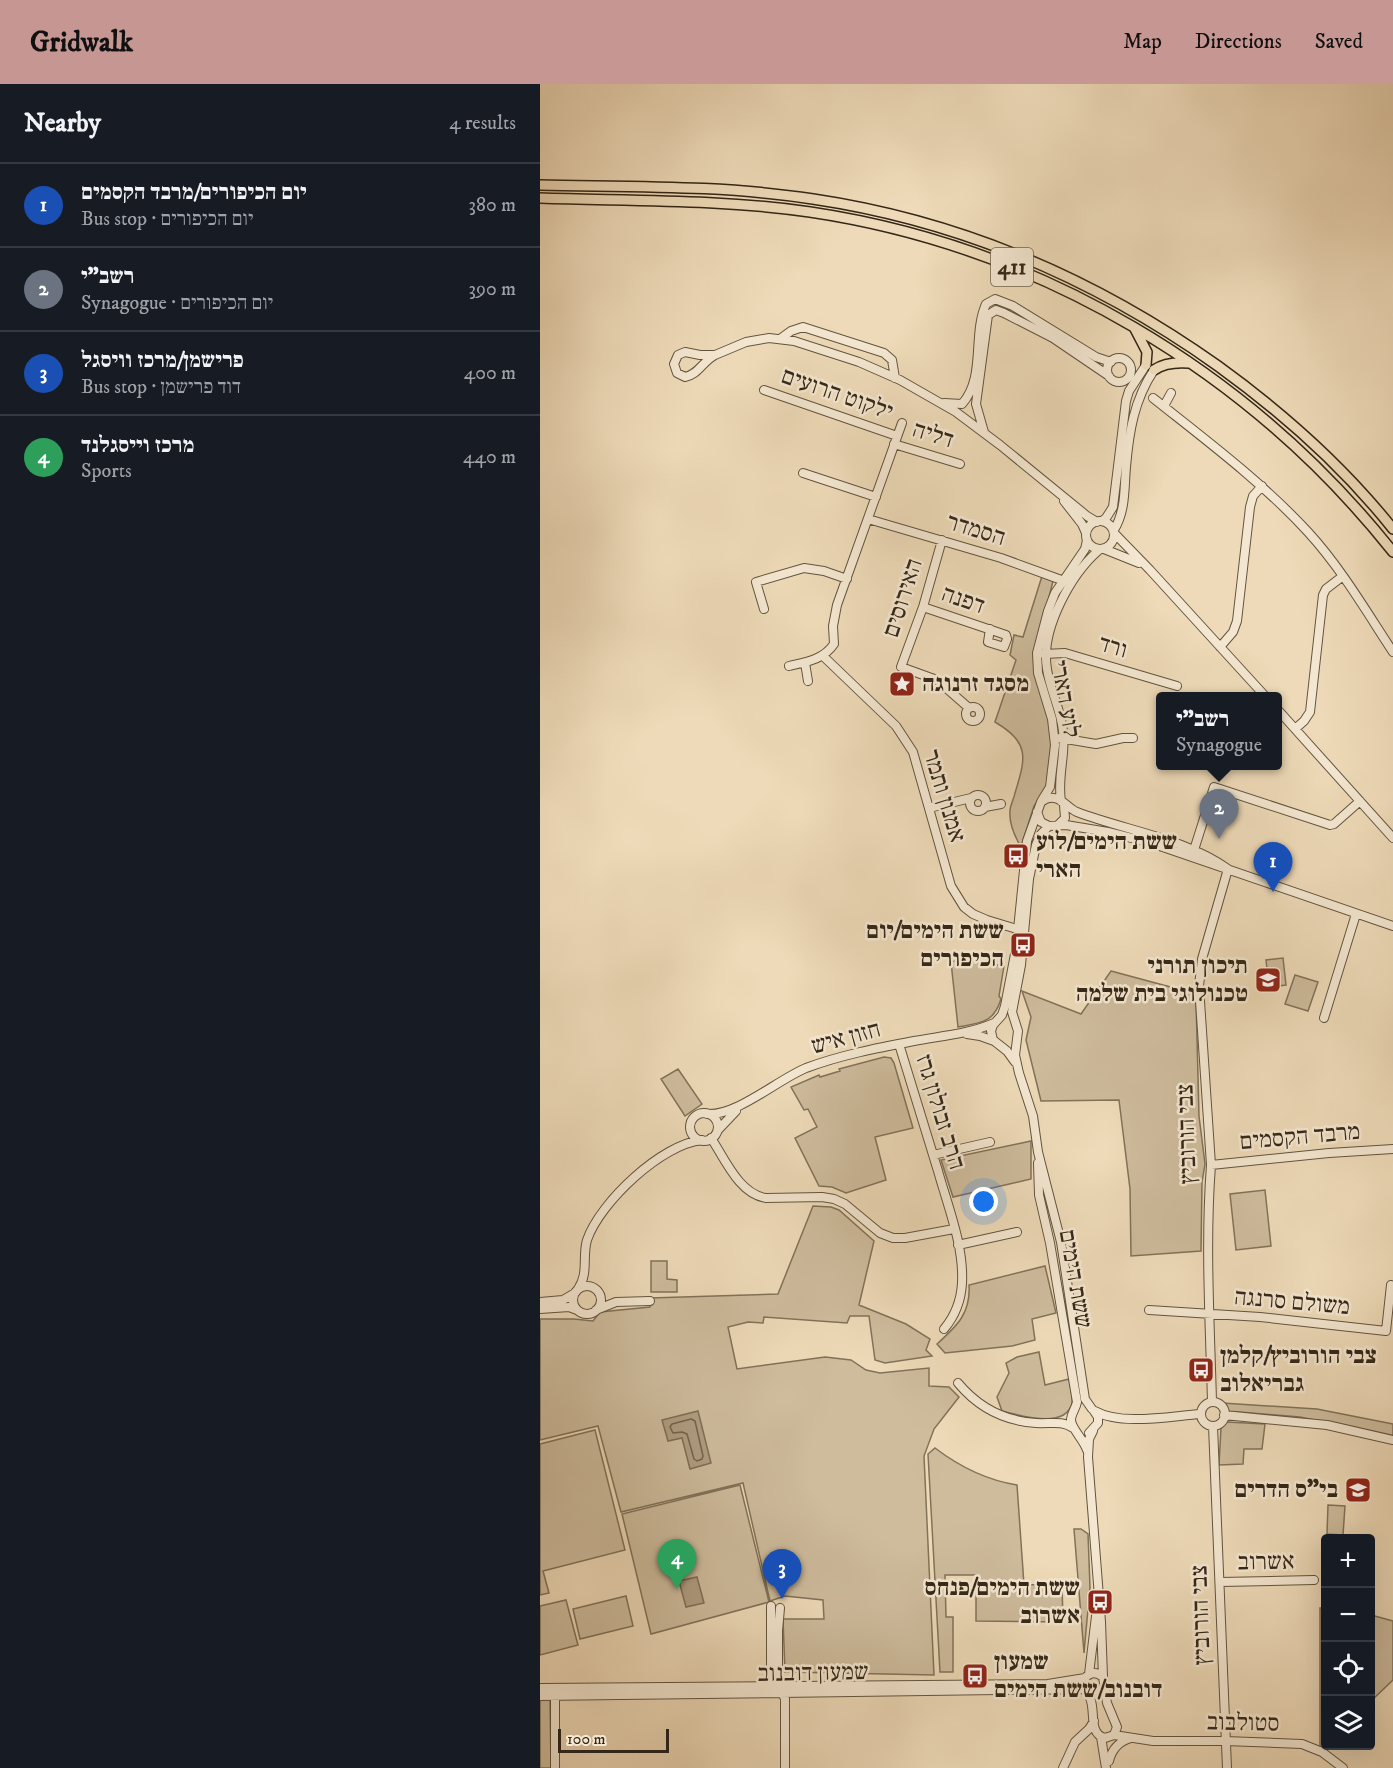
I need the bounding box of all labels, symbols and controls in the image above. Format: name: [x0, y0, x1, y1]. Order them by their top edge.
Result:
text: Gridwalk: [30, 25, 133, 60]
text: Map: [1123, 29, 1162, 55]
text: Directions: [1195, 29, 1282, 55]
text: Saved: [1315, 29, 1363, 55]
text: Nearby: [24, 107, 101, 140]
text: 4 results: [449, 111, 516, 136]
text: יום הכיפורים/מרבד הקסמים: [81, 179, 307, 206]
text: 1: [40, 193, 47, 218]
text: 380 m: [468, 193, 516, 218]
text: Bus stop · יום הכיפורים: [81, 207, 253, 232]
road number: 411: [991, 248, 1033, 286]
text: רשב"י: [81, 263, 134, 290]
text: 2: [39, 277, 48, 302]
text: 390 m: [468, 277, 516, 302]
text: Synagogue · יום הכיפורים: [81, 291, 273, 316]
text: פרישמן/מרכז וויסגל: [81, 347, 244, 374]
text: 3: [40, 361, 47, 386]
text: 400 m: [464, 361, 516, 386]
street label: ילקוט הרועים: [777, 361, 897, 427]
text: Bus stop · דוד פרישמן: [81, 375, 241, 400]
street label: דליה: [909, 415, 957, 455]
text: מרכז וייסגלנד: [81, 432, 194, 459]
text: 4: [38, 445, 49, 470]
text: 440 m: [463, 445, 516, 470]
text: Sports: [81, 459, 132, 484]
street label: הסמדר: [943, 507, 1009, 553]
street label: האירוסים: [876, 555, 930, 641]
street label: דפנה: [937, 579, 989, 621]
street label: ורד: [1095, 629, 1131, 665]
street label: לוע הארי: [1043, 658, 1087, 740]
place icon: מסגד זרנוגה: [887, 669, 917, 699]
place label: מסגד זרנוגה: [922, 669, 1029, 699]
popup: [1156, 692, 1282, 770]
text: רשב"י: [1176, 706, 1229, 733]
text: Synagogue: [1176, 733, 1262, 758]
street label: אמנון ותמר: [916, 746, 972, 846]
pin: 2: [1200, 790, 1238, 839]
place label: ששת הימים/לוע הארי: [1036, 827, 1177, 885]
bus stop icon: ששת הימים/לוע הארי: [1001, 841, 1031, 871]
pin: 1: [1254, 842, 1292, 892]
place label: ששת הימים/יום הכיפורים: [866, 916, 1004, 974]
bus stop icon: ששת הימים/יום הכיפורים: [1008, 930, 1038, 960]
place label: תיכון תורני טכנולוגי בית שלמה: [1076, 951, 1248, 1009]
school or university icon: תיכון תורני טכנולוגי בית שלמה: [1253, 965, 1283, 995]
street label: חזון איש: [808, 1014, 884, 1062]
street label: הרב זבולון גרז: [908, 1051, 972, 1173]
street label: צבי הורוביץ: [1170, 1083, 1204, 1185]
street label: מרבד הקסמים: [1238, 1117, 1362, 1157]
your location: [969, 1187, 998, 1216]
street label: ששת הימים: [1052, 1227, 1098, 1331]
street label: משולם סרנגה: [1233, 1282, 1351, 1322]
place label: צבי הורוביץ/קלמן גבריאלוב: [1220, 1341, 1377, 1399]
bus stop icon: צבי הורוביץ/קלמן גבריאלוב: [1186, 1355, 1216, 1385]
place label: בי"ס הדרים: [1234, 1475, 1338, 1505]
school or university icon: בי"ס הדרים: [1343, 1475, 1373, 1505]
map controls: [1321, 1534, 1375, 1750]
button: +: [1321, 1534, 1375, 1588]
pin: 4: [658, 1540, 696, 1589]
street label: אשרוב: [1237, 1547, 1295, 1577]
pin: 3: [762, 1550, 802, 1599]
street label: צבי הורוביץ: [1184, 1564, 1218, 1666]
place label: ששת הימים/פנחס אשרוב: [925, 1573, 1080, 1631]
bus stop icon: ששת הימים/פנחס אשרוב: [1085, 1587, 1115, 1617]
button: −: [1321, 1588, 1375, 1642]
button: locate: [1321, 1642, 1375, 1696]
place label: שמעון דובנוב/ששת הימים: [994, 1647, 1162, 1705]
street label: שמעון דובנוב: [757, 1657, 869, 1689]
bus stop icon: שמעון דובנוב/ששת הימים: [960, 1661, 990, 1691]
button: layers: [1321, 1696, 1375, 1750]
street label: סטולבוב: [1206, 1707, 1280, 1739]
scale bar: [558, 1726, 669, 1754]
text: 100 m: [567, 1729, 606, 1749]

